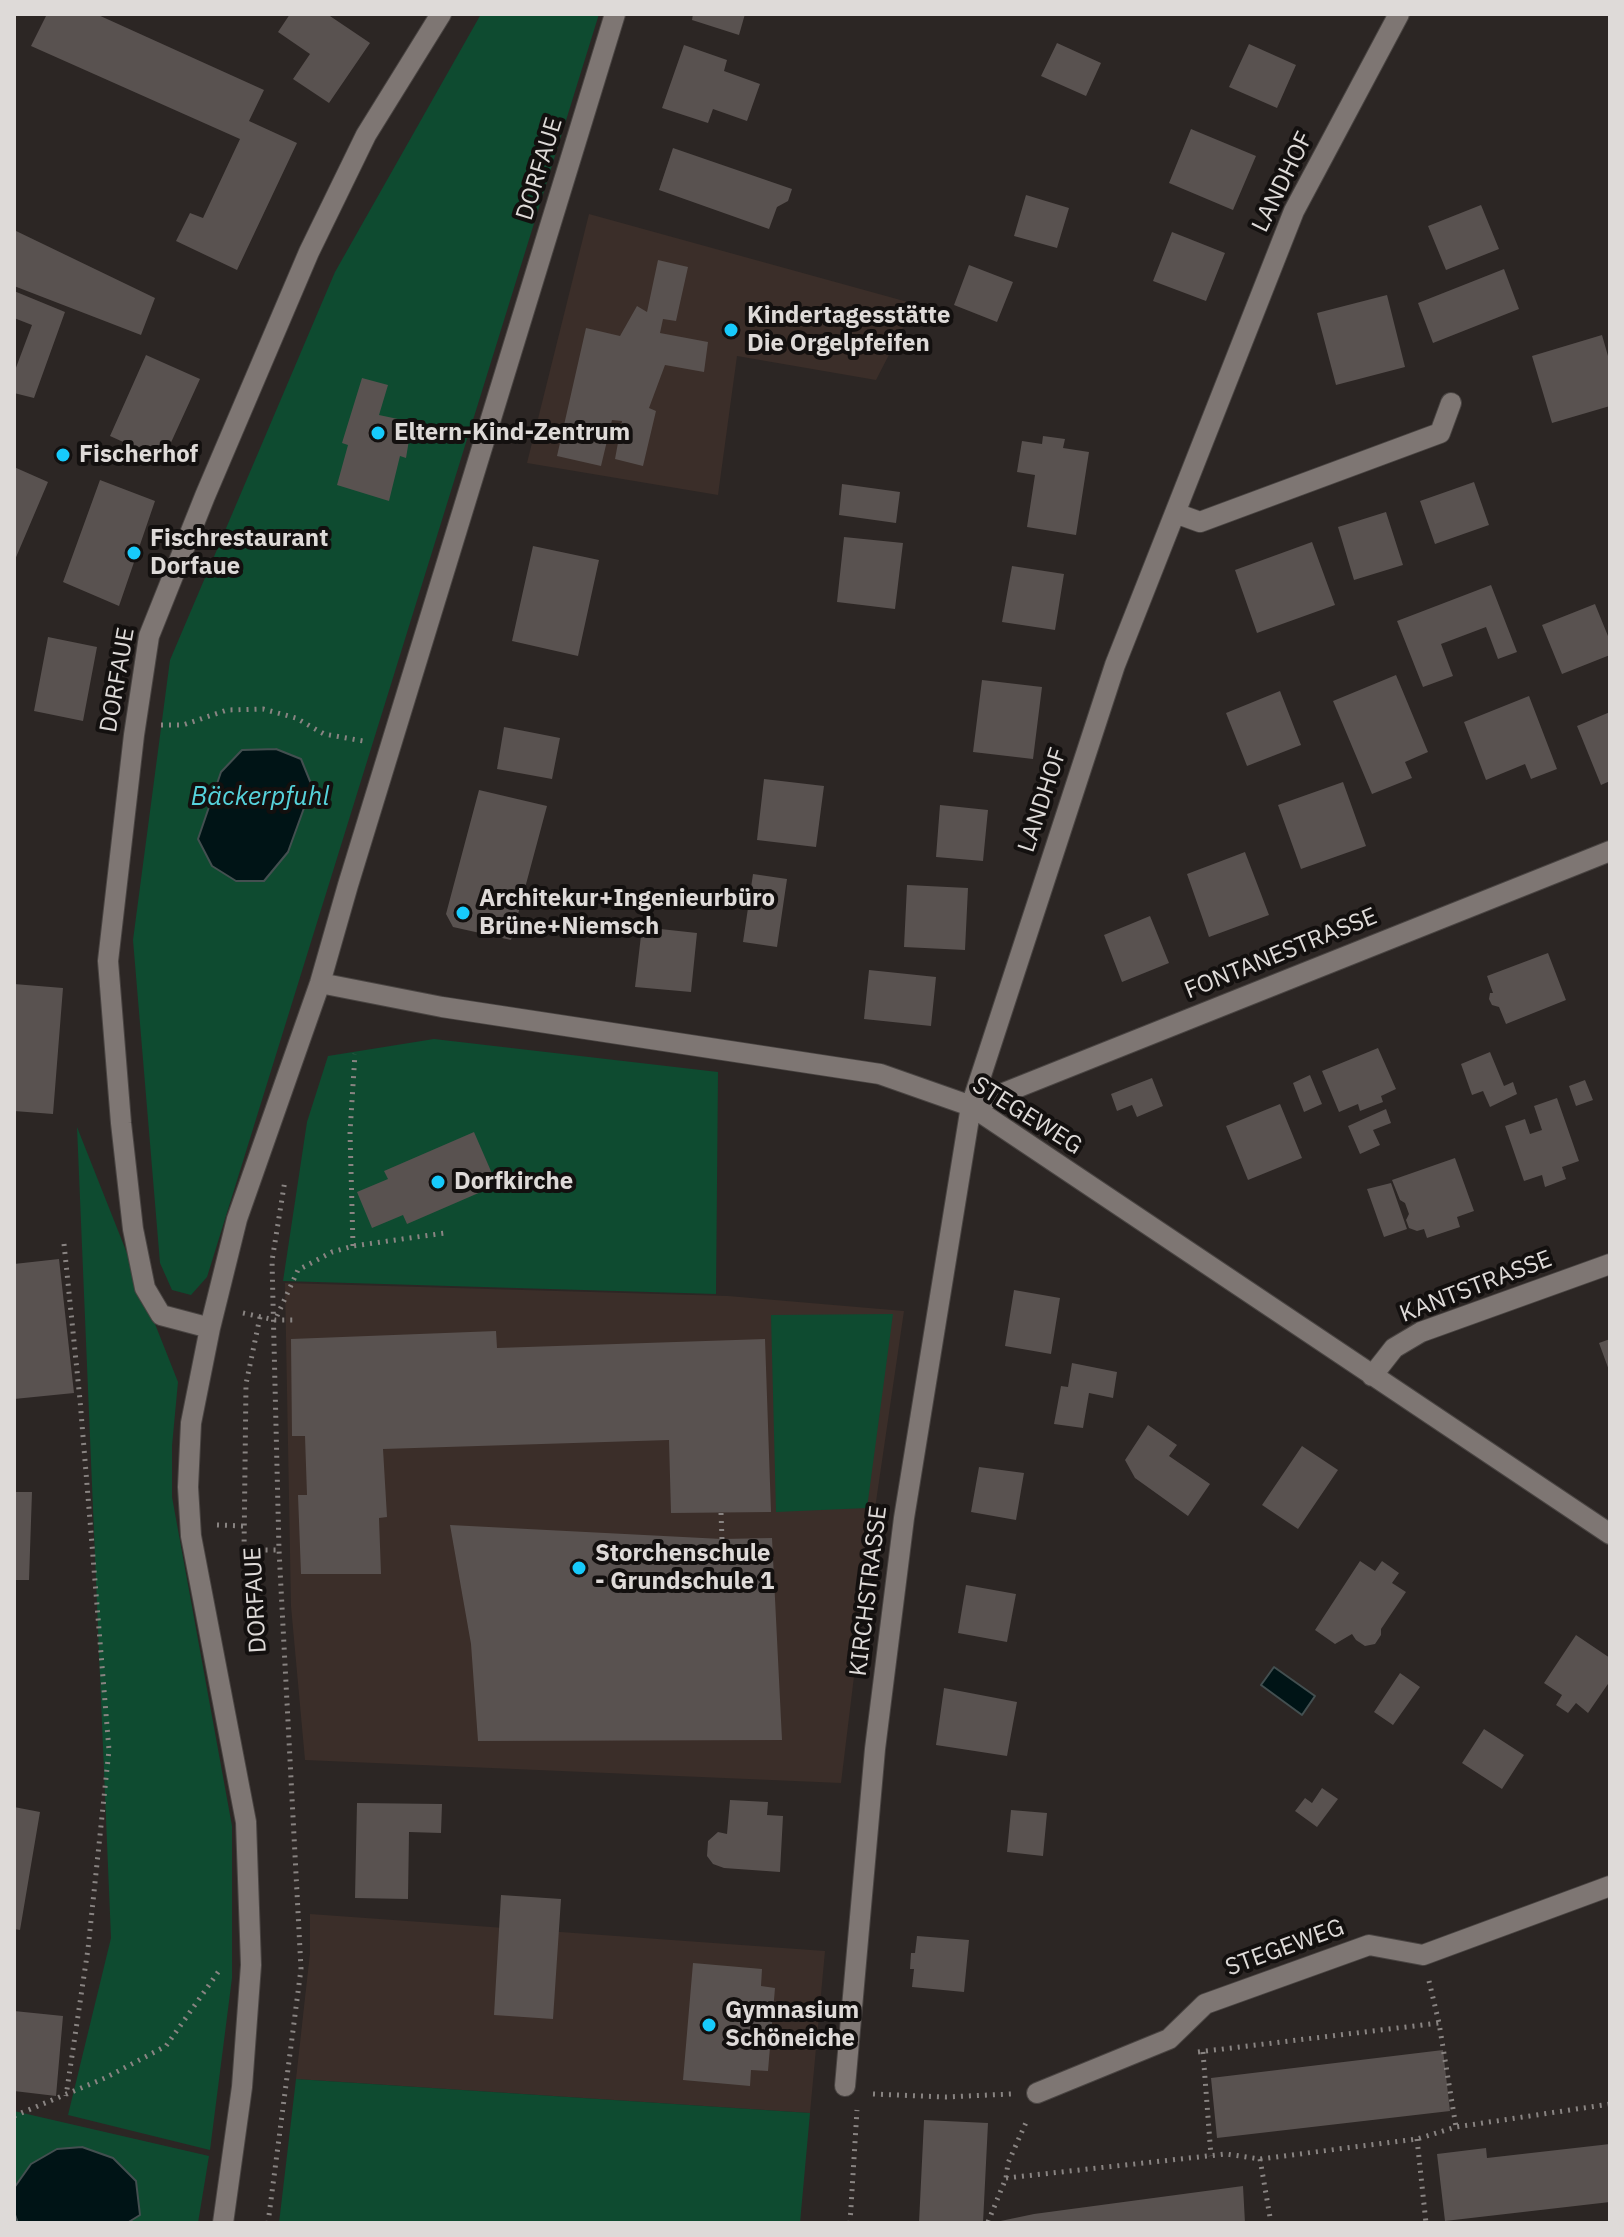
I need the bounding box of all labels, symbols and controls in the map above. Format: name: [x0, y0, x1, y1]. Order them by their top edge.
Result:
street label: DORFAUE: [511, 114, 569, 224]
street label: LANDHOF: [1246, 127, 1320, 237]
place label: Kindertagesstätte Die Orgelpfeifen: [747, 302, 950, 358]
marker: Kindertagesstätte Die Orgelpfeifen: [722, 321, 740, 339]
place label: Eltern-Kind-Zentrum: [394, 419, 630, 447]
marker: Eltern-Kind-Zentrum: [369, 424, 387, 442]
place label: Fischerhof: [79, 441, 198, 469]
marker: Fischerhof: [54, 446, 72, 464]
place label: Fischrestaurant Dorfaue: [150, 525, 328, 581]
marker: Fischrestaurant Dorfaue: [125, 544, 143, 562]
street label: DORFAUE: [95, 625, 141, 735]
street label: LANDHOF: [1013, 744, 1073, 856]
water label: Bäckerpfuhl: [191, 781, 329, 813]
place label: Architekur+Ingenieurbüro Brüne+Niemsch: [479, 885, 775, 941]
street label: FONTANESTRASSE: [1180, 902, 1382, 1006]
marker: Architekur+Ingenieurbüro Brüne+Niemsch: [454, 904, 472, 922]
street label: STEGEWEG: [967, 1071, 1087, 1161]
place label: Dorfkirche: [454, 1168, 573, 1196]
marker: Dorfkirche: [429, 1173, 447, 1191]
street label: KANTSTRASSE: [1396, 1245, 1556, 1329]
street label: KIRCHSTRASSE: [844, 1504, 894, 1678]
place label: Storchenschule - Grundschule 1: [595, 1540, 774, 1596]
street label: DORFAUE: [239, 1546, 273, 1654]
marker: Storchenschule - Grundschule 1: [570, 1559, 588, 1577]
street label: STEGEWEG: [1222, 1913, 1348, 1983]
place label: Gymnasium Schöneiche: [725, 1997, 859, 2053]
marker: Gymnasium Schöneiche: [700, 2016, 718, 2034]

